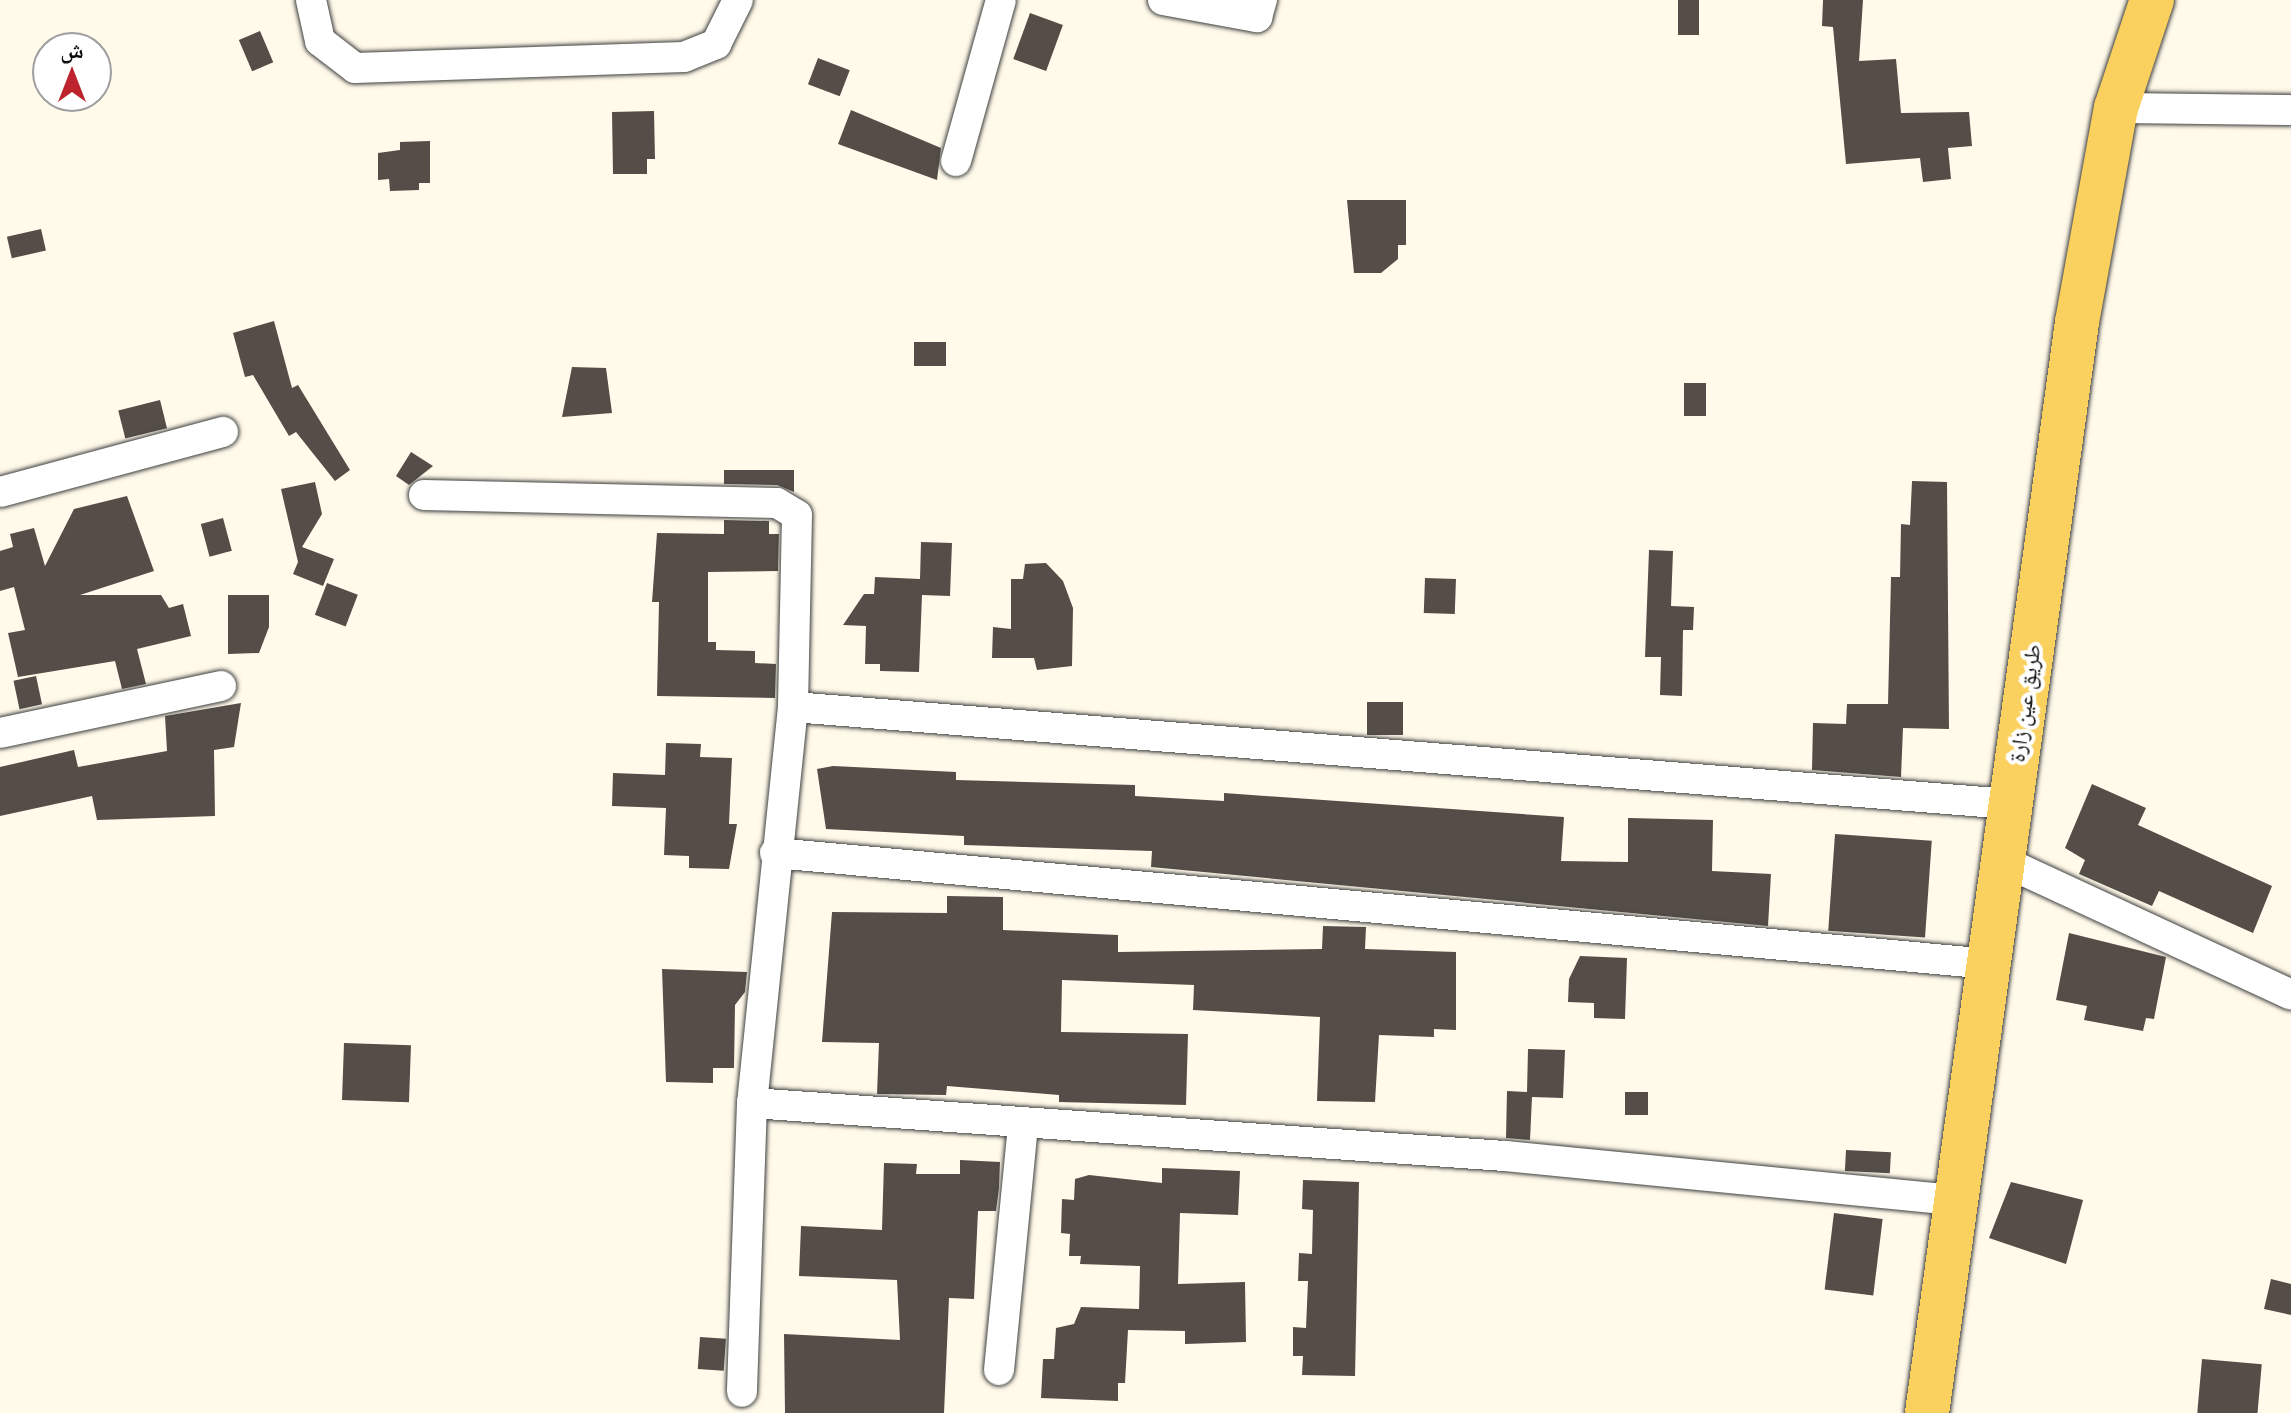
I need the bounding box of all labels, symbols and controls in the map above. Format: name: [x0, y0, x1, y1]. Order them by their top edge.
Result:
north arrow: [32, 32, 112, 112]
text: ش: [60, 35, 84, 64]
street label: طريق عين زارة: [2003, 642, 2045, 764]

